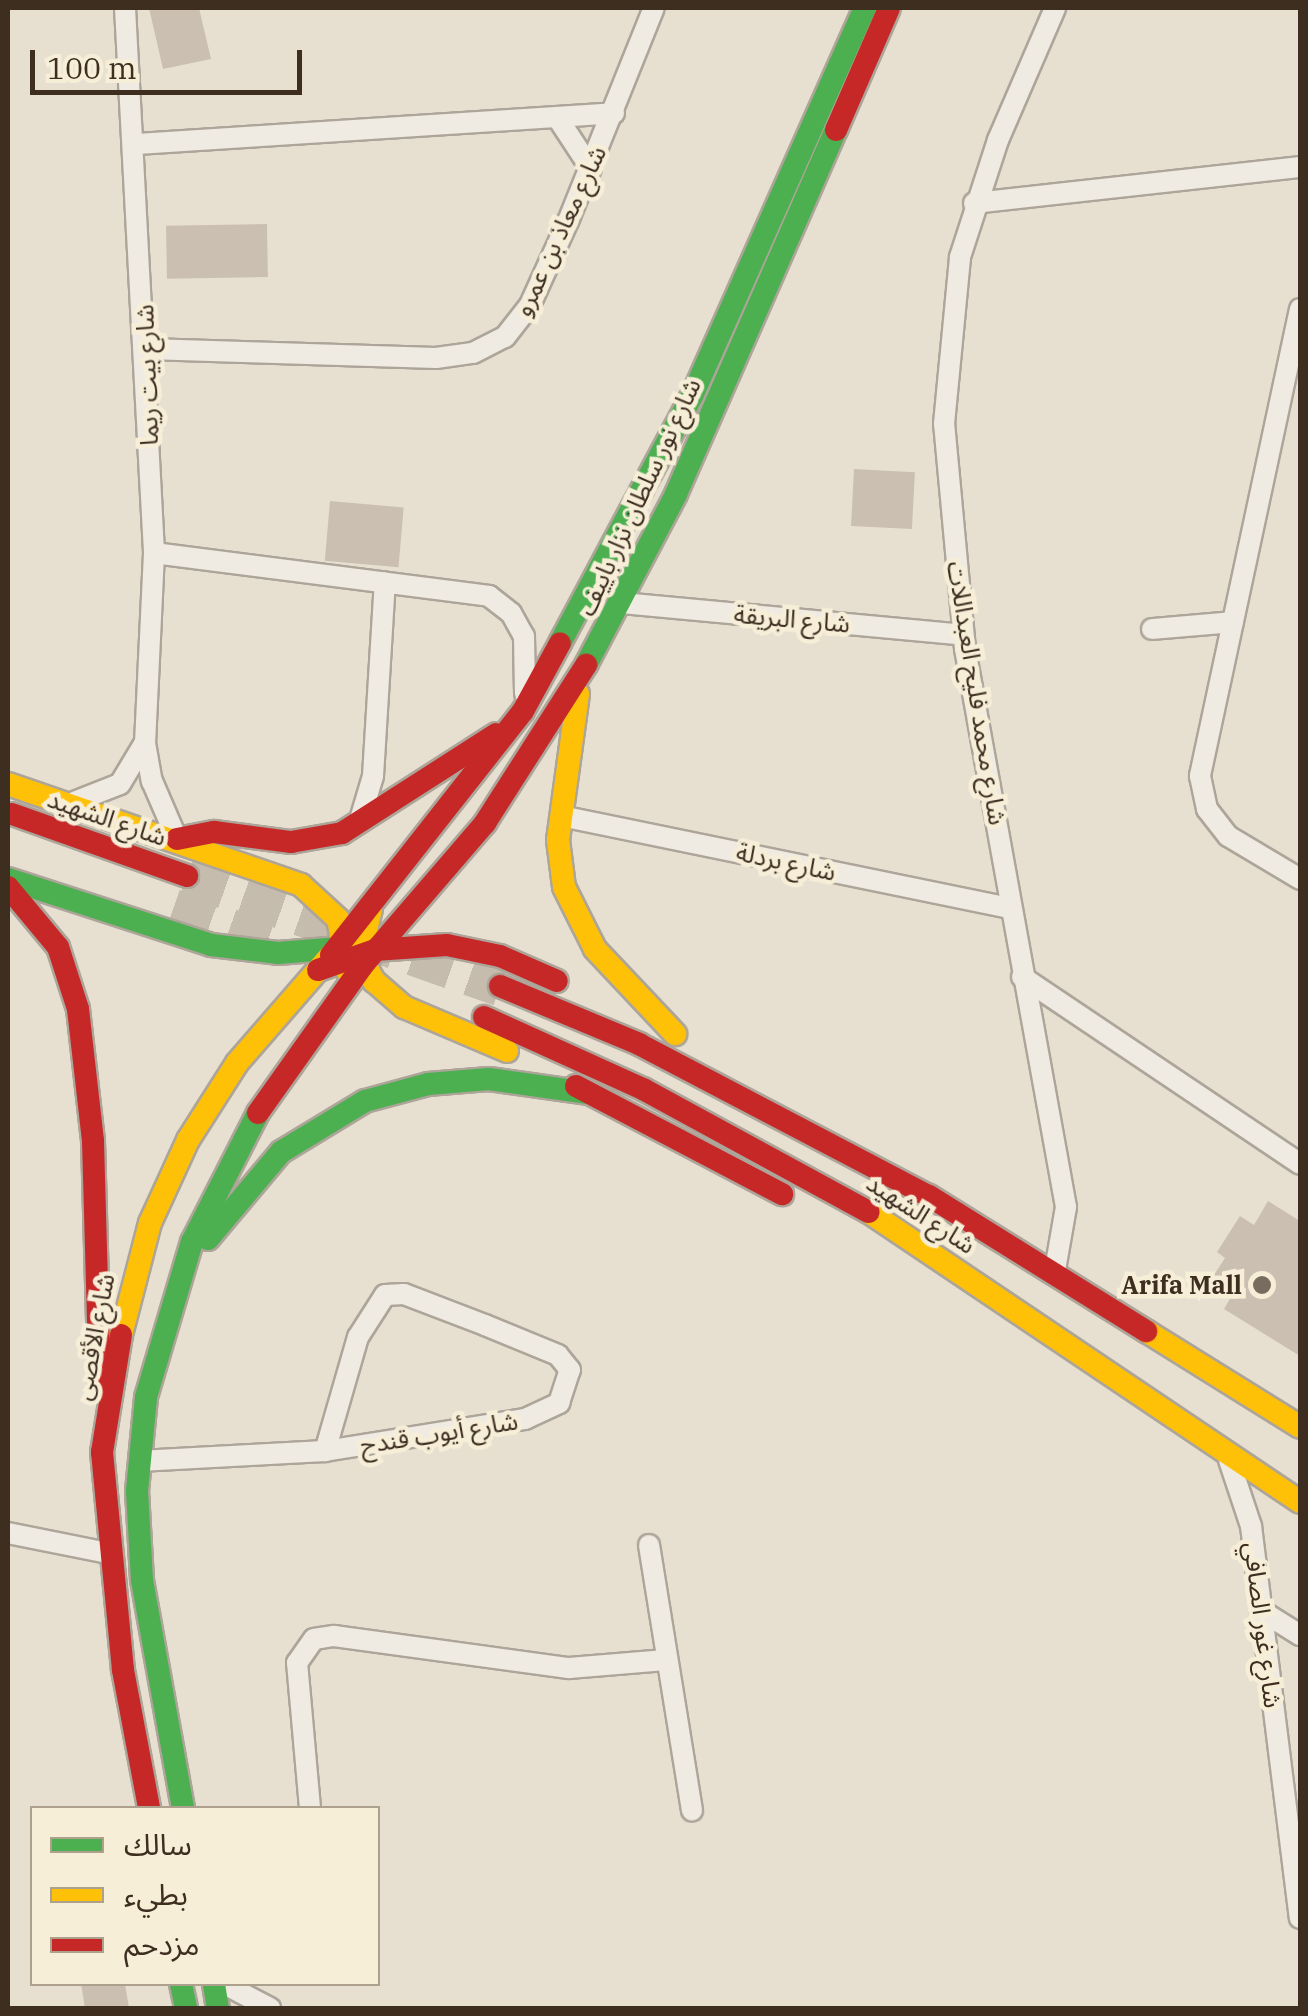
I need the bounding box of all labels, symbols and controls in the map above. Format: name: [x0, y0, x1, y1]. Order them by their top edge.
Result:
scale bar: [35, 30, 308, 92]
text: 100 m: [47, 48, 137, 87]
street label: شارع معاذ بن عمرو: [507, 141, 613, 321]
street label: شارع بيت ريما: [130, 304, 164, 446]
street label: شارع نور سلطان نزار باييف: [571, 374, 707, 620]
street label: شارع محمد فليح العبداللات: [941, 559, 1013, 827]
street label: شارع البريقة: [733, 599, 851, 639]
street label: شارع الشهيد: [44, 784, 170, 852]
street label: شارع بردلة: [733, 837, 839, 887]
street label: شارع الشهيد: [861, 1168, 981, 1260]
place label: Arifa Mall: [1121, 1270, 1242, 1300]
street label: شارع الأقصى: [67, 1271, 121, 1403]
marker: Arifa Mall: [1251, 1274, 1273, 1296]
street label: شارع أيوب قندح: [358, 1406, 520, 1460]
street label: شارع غور الصافي: [1238, 1540, 1288, 1710]
legend: [30, 1806, 380, 1986]
text: سالك: [124, 1824, 192, 1863]
text: بطيء: [124, 1874, 188, 1913]
text: مزدحم: [124, 1924, 200, 1963]

